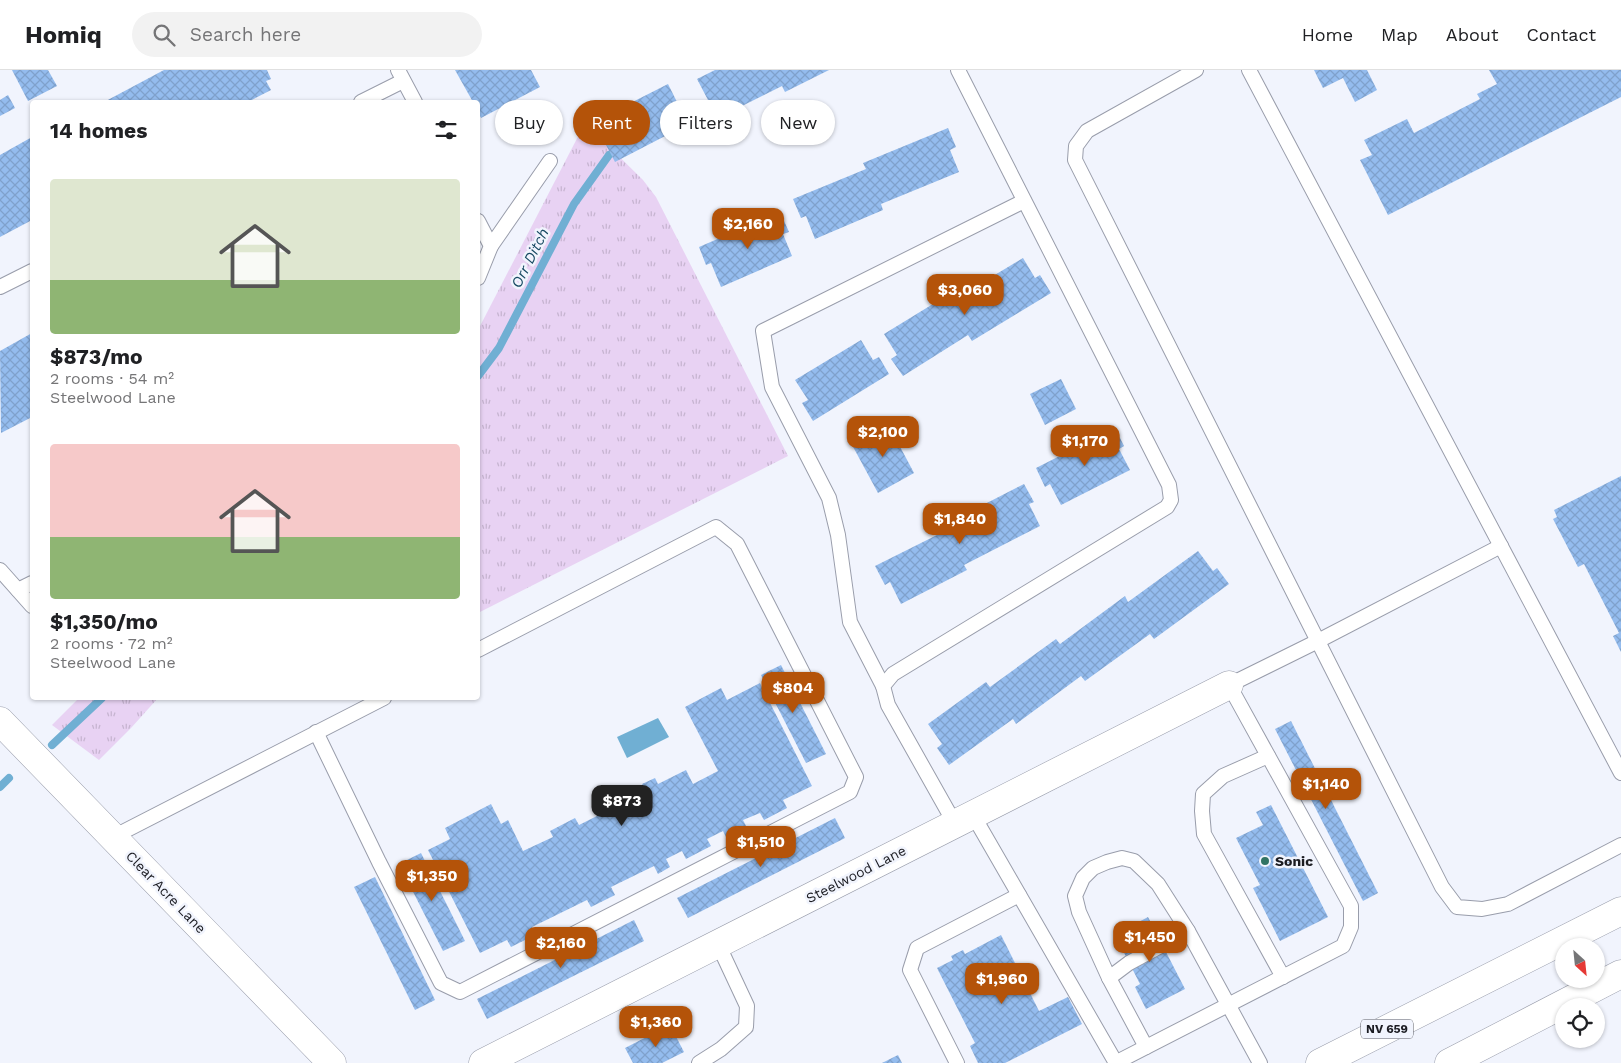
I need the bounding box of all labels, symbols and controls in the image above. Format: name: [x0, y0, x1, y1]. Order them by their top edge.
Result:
search box: [132, 12, 482, 57]
text: Homiq: [25, 21, 102, 49]
icon: search: [150, 21, 178, 49]
text: Search here: [190, 23, 301, 46]
text: Home: [1302, 24, 1353, 45]
text: Map: [1381, 24, 1418, 45]
text: About: [1446, 24, 1498, 45]
text: Contact: [1526, 24, 1596, 45]
chip: Buy: [495, 100, 563, 145]
chip: Rent: [573, 100, 650, 145]
chip: Filters: [660, 100, 751, 145]
chip: New: [761, 100, 835, 145]
icon: filters: [432, 116, 460, 144]
text: 14 homes: [50, 118, 147, 143]
pin: $2,160: [707, 208, 789, 250]
icon: home: [210, 211, 300, 301]
text: $2,160: [723, 214, 773, 233]
water label: Orr Ditch: [507, 225, 553, 291]
pin: $3,060: [924, 274, 1006, 316]
text: $3,060: [938, 280, 992, 299]
text: $873/mo: [50, 344, 143, 369]
text: 2 rooms · 54 m²: [50, 369, 174, 388]
text: Steelwood Lane: [50, 388, 176, 407]
pin: $2,100: [842, 416, 924, 458]
text: $2,100: [858, 422, 908, 441]
pin: $1,170: [1044, 424, 1126, 467]
text: $1,170: [1062, 431, 1108, 450]
icon: home: [210, 476, 300, 566]
pin: $1,840: [919, 502, 1001, 545]
text: $1,840: [934, 509, 986, 528]
text: $1,350/mo: [50, 609, 158, 634]
text: 2 rooms · 72 m²: [50, 634, 173, 653]
text: Steelwood Lane: [50, 653, 176, 672]
pin: $804: [763, 672, 823, 714]
text: $804: [773, 678, 813, 697]
pin: $1,140: [1285, 768, 1367, 810]
text: $1,140: [1302, 774, 1350, 793]
pin: $873: [592, 784, 652, 827]
text: $873: [603, 791, 641, 810]
pin: $1,510: [720, 826, 802, 868]
text: $1,510: [737, 832, 785, 851]
street label: Steelwood Lane: [803, 842, 909, 906]
street label: Clear Acre Lane: [123, 848, 209, 936]
place label: Sonic: [1275, 853, 1313, 869]
marker: Sonic: [1259, 855, 1271, 867]
pin: $1,350: [391, 860, 473, 902]
text: $1,350: [407, 866, 457, 885]
pin: $1,450: [1109, 920, 1191, 963]
pin: $2,160: [520, 926, 602, 969]
text: $1,450: [1124, 927, 1176, 946]
text: $2,160: [536, 933, 586, 952]
north arrow: [1555, 938, 1605, 988]
map controls: [1555, 938, 1605, 1048]
pin: $1,960: [961, 962, 1043, 1005]
text: $1,960: [976, 969, 1028, 988]
button: locate: [1555, 998, 1605, 1048]
pin: $1,360: [615, 1006, 697, 1048]
text: $1,360: [630, 1012, 682, 1031]
road number: NV 659: [1361, 1020, 1413, 1039]

